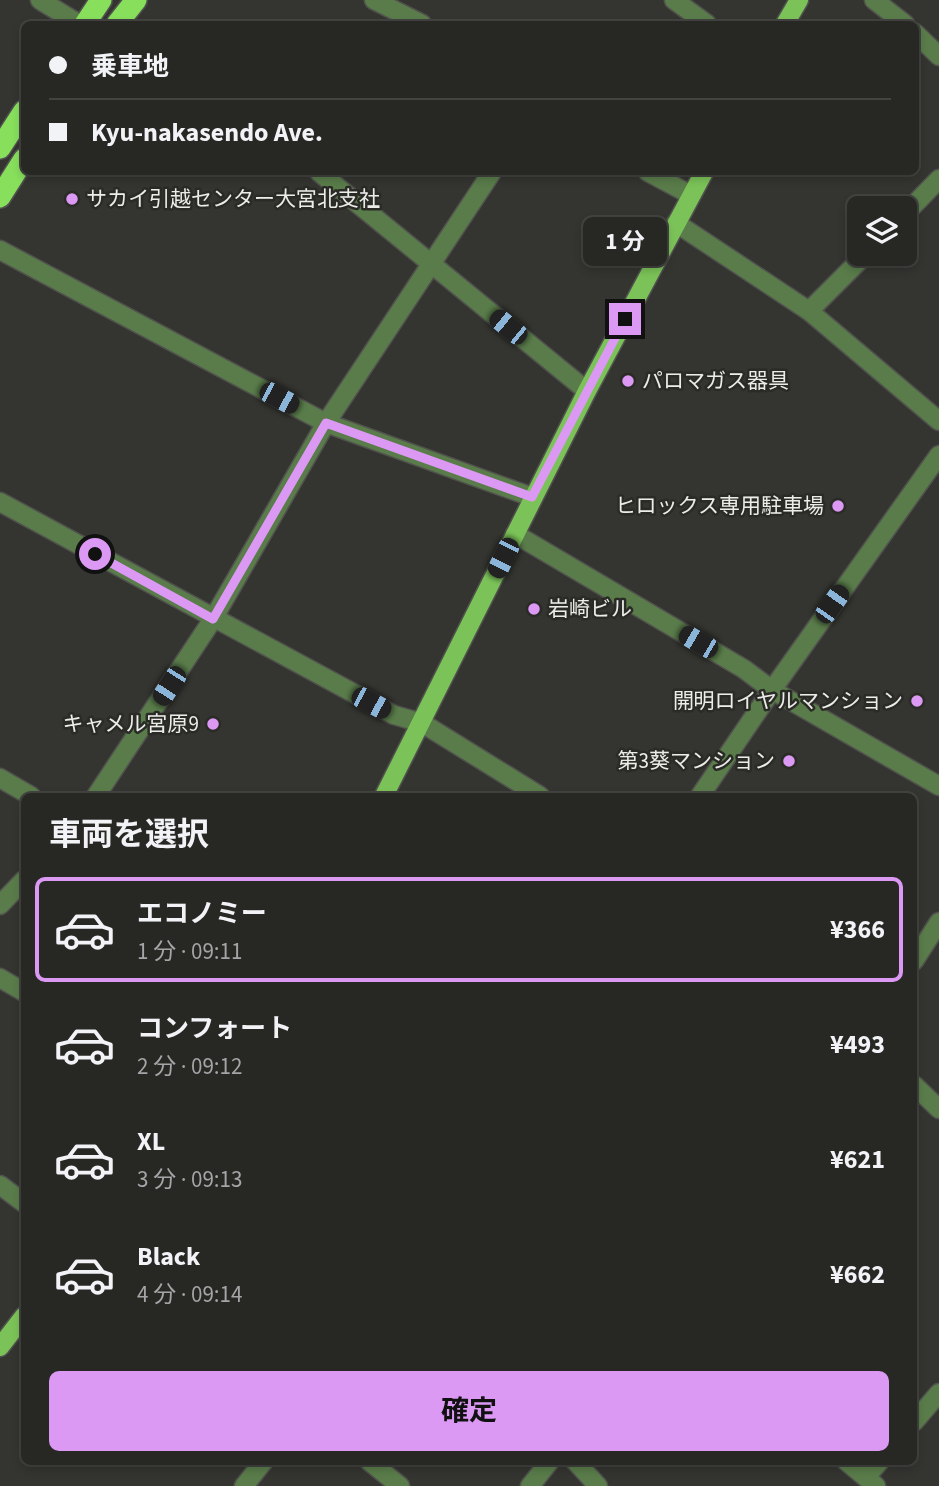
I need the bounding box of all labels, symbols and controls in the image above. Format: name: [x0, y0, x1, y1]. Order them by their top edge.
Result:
text: 乗車地: [91, 48, 169, 85]
text: Kyu-nakasendo Ave.: [91, 114, 323, 151]
place label: サカイ引越センター大宮北支社: [86, 184, 380, 214]
marker: サカイ引越センター大宮北支社: [64, 191, 80, 207]
map controls: [847, 196, 917, 266]
button: layers: [847, 196, 917, 266]
callout: 1 分: [583, 218, 667, 266]
text: 1 分: [605, 225, 645, 258]
route end: [609, 303, 641, 335]
car: [486, 306, 531, 348]
place label: パロマガス器具: [642, 366, 789, 396]
marker: パロマガス器具: [620, 373, 636, 389]
car: [256, 379, 303, 417]
place label: ヒロックス専用駐車場: [615, 491, 824, 521]
marker: ヒロックス専用駐車場: [830, 498, 846, 514]
car: [485, 535, 522, 581]
route start: [79, 538, 111, 570]
car: [812, 581, 853, 627]
place label: 岩崎ビル: [548, 594, 632, 624]
marker: 岩崎ビル: [526, 601, 542, 617]
car: [675, 622, 722, 662]
car: [149, 663, 190, 709]
car: [348, 684, 395, 722]
place label: 開明ロイヤルマンション: [673, 686, 903, 716]
marker: 開明ロイヤルマンション: [909, 693, 925, 709]
place label: キャメル宮原9: [63, 709, 199, 739]
marker: キャメル宮原9: [205, 716, 221, 732]
place label: 第3葵マンション: [618, 746, 775, 776]
marker: 第3葵マンション: [781, 753, 797, 769]
text: 車両を選択: [49, 812, 209, 858]
text: エコノミー: [137, 895, 267, 932]
icon: car: [53, 898, 116, 961]
text: ¥366: [830, 911, 885, 948]
text: 1 分 · 09:11: [137, 935, 242, 968]
text: コンフォート: [137, 1010, 292, 1047]
icon: car: [53, 1013, 116, 1076]
text: ¥493: [830, 1026, 885, 1063]
text: 2 分 · 09:12: [137, 1050, 242, 1083]
text: XL: [137, 1123, 165, 1160]
icon: car: [53, 1128, 116, 1191]
text: ¥621: [830, 1141, 885, 1178]
text: 3 分 · 09:13: [137, 1163, 242, 1196]
text: Black: [137, 1238, 200, 1275]
icon: car: [53, 1243, 116, 1306]
text: ¥662: [830, 1256, 885, 1293]
text: 4 分 · 09:14: [137, 1278, 242, 1311]
button: 確定: [49, 1371, 889, 1451]

